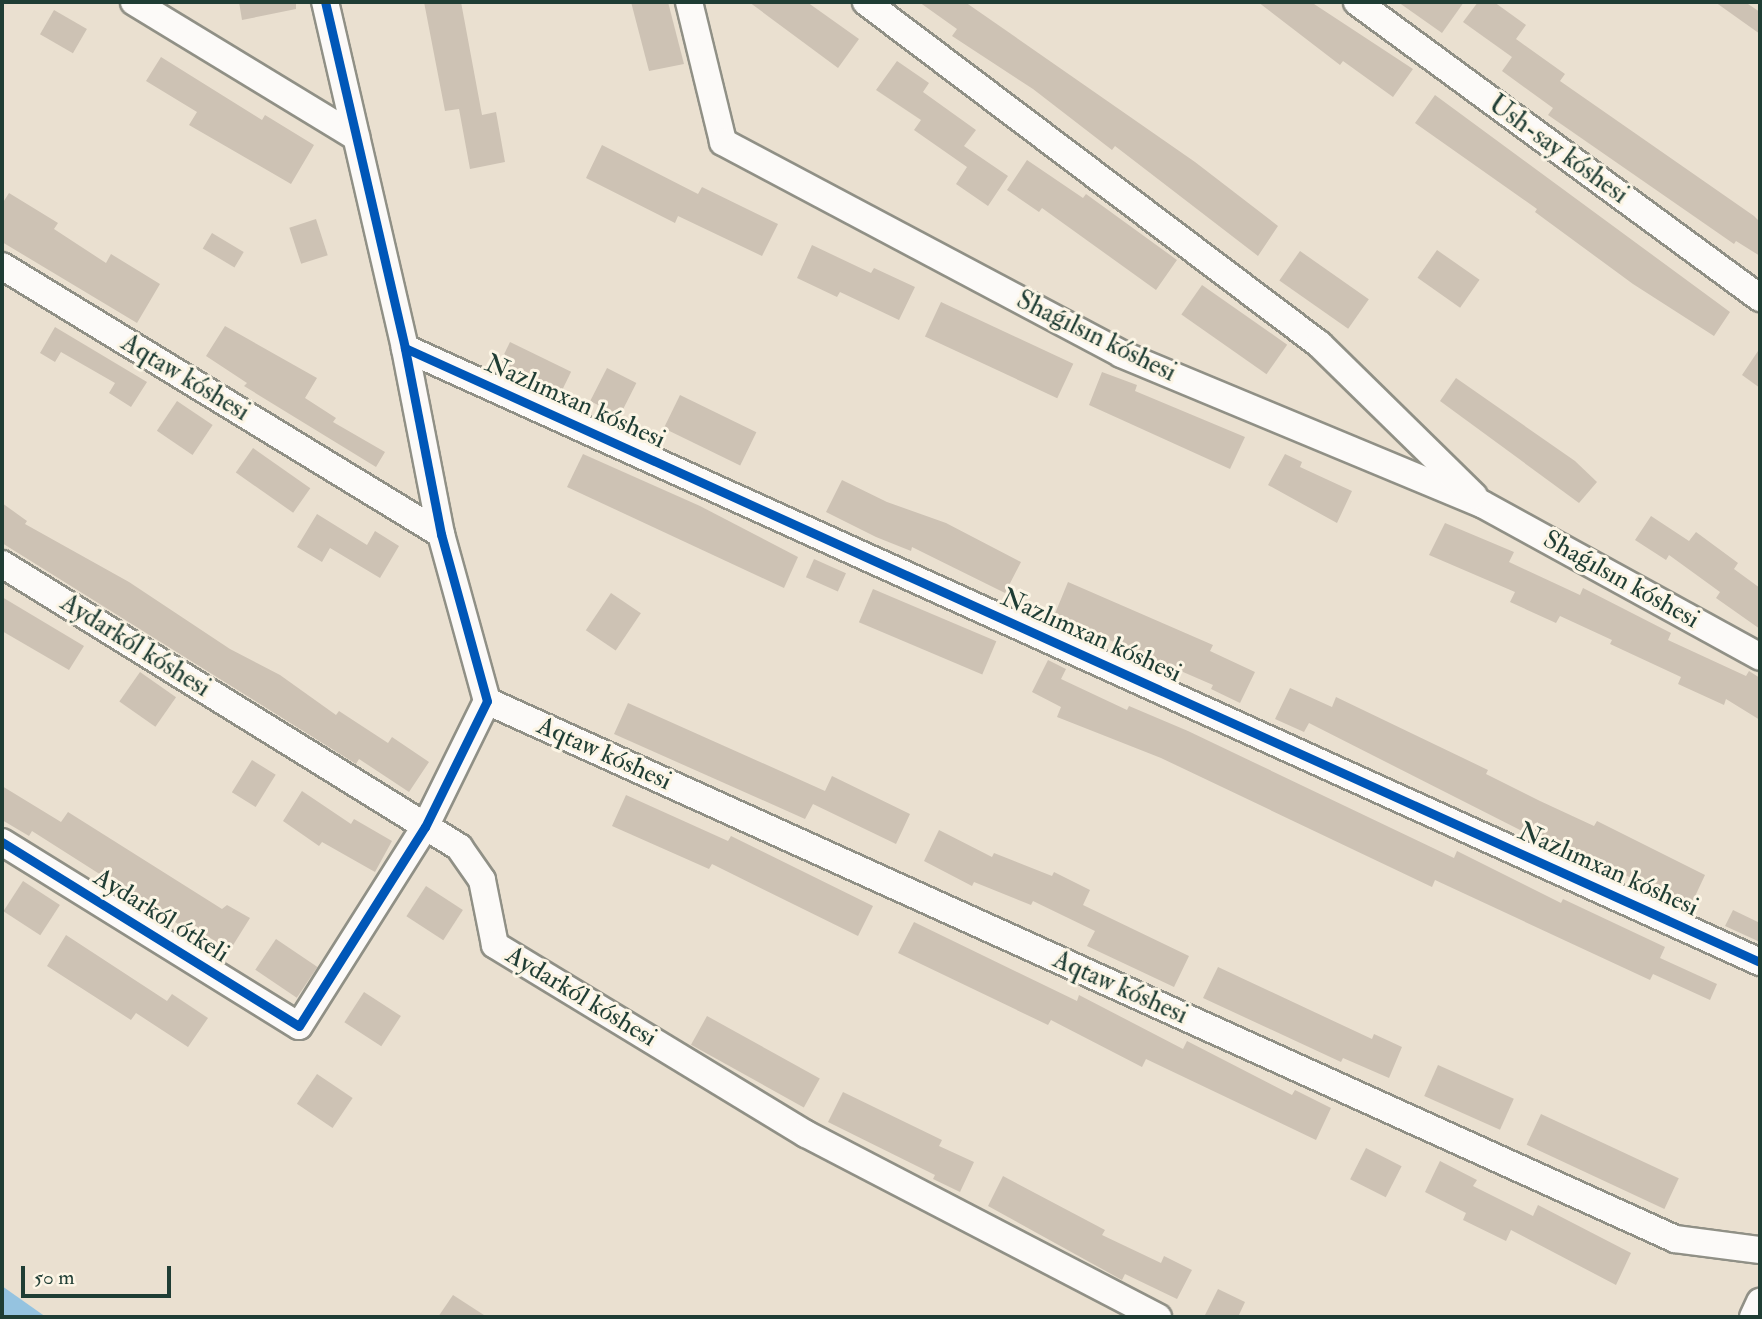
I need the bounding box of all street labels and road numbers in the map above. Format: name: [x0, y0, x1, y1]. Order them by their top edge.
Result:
street label: Ush-say kóshesi: [1482, 89, 1634, 211]
street label: Shaǵılsın kóshesi: [1011, 285, 1181, 389]
street label: Aqtaw kóshesi: [115, 328, 255, 428]
street label: Nazlımxan kóshesi: [480, 348, 670, 456]
street label: Shaǵılsın kóshesi: [1537, 524, 1705, 636]
street label: Nazlımxan kóshesi: [996, 582, 1186, 690]
street label: Aydarkól kóshesi: [55, 588, 215, 704]
street label: Aqtaw kóshesi: [532, 710, 676, 798]
street label: Nazlımxan kóshesi: [1513, 816, 1703, 924]
street label: Aydarkól ótkeli: [87, 862, 235, 970]
street label: Aydarkól kóshesi: [500, 940, 662, 1054]
street label: Aqtaw kóshesi: [1048, 944, 1192, 1032]

